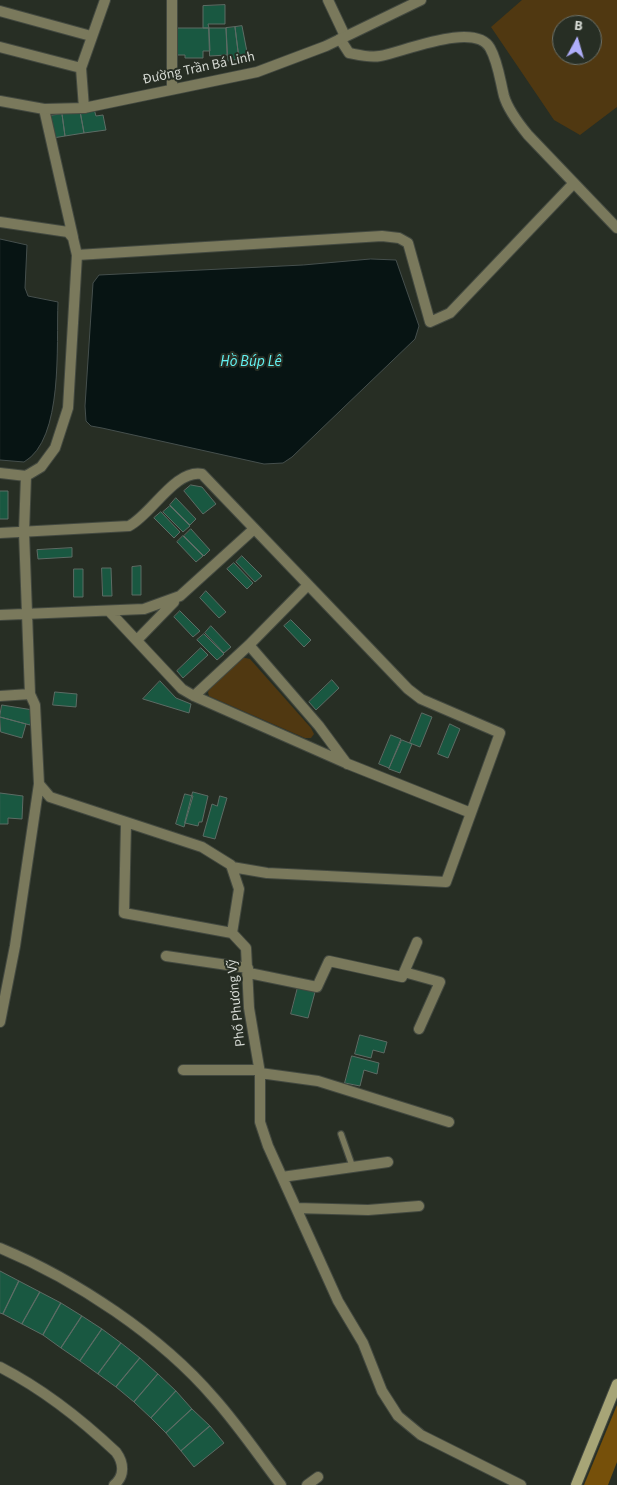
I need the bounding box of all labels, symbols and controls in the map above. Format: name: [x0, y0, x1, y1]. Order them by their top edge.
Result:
north arrow: [552, 15, 602, 65]
text: B: [573, 16, 584, 36]
street label: Đường Trần Bá Linh: [141, 49, 257, 89]
water label: Hồ Búp Lê: [220, 354, 282, 372]
street label: Phố Phương Vỹ: [224, 958, 250, 1048]

